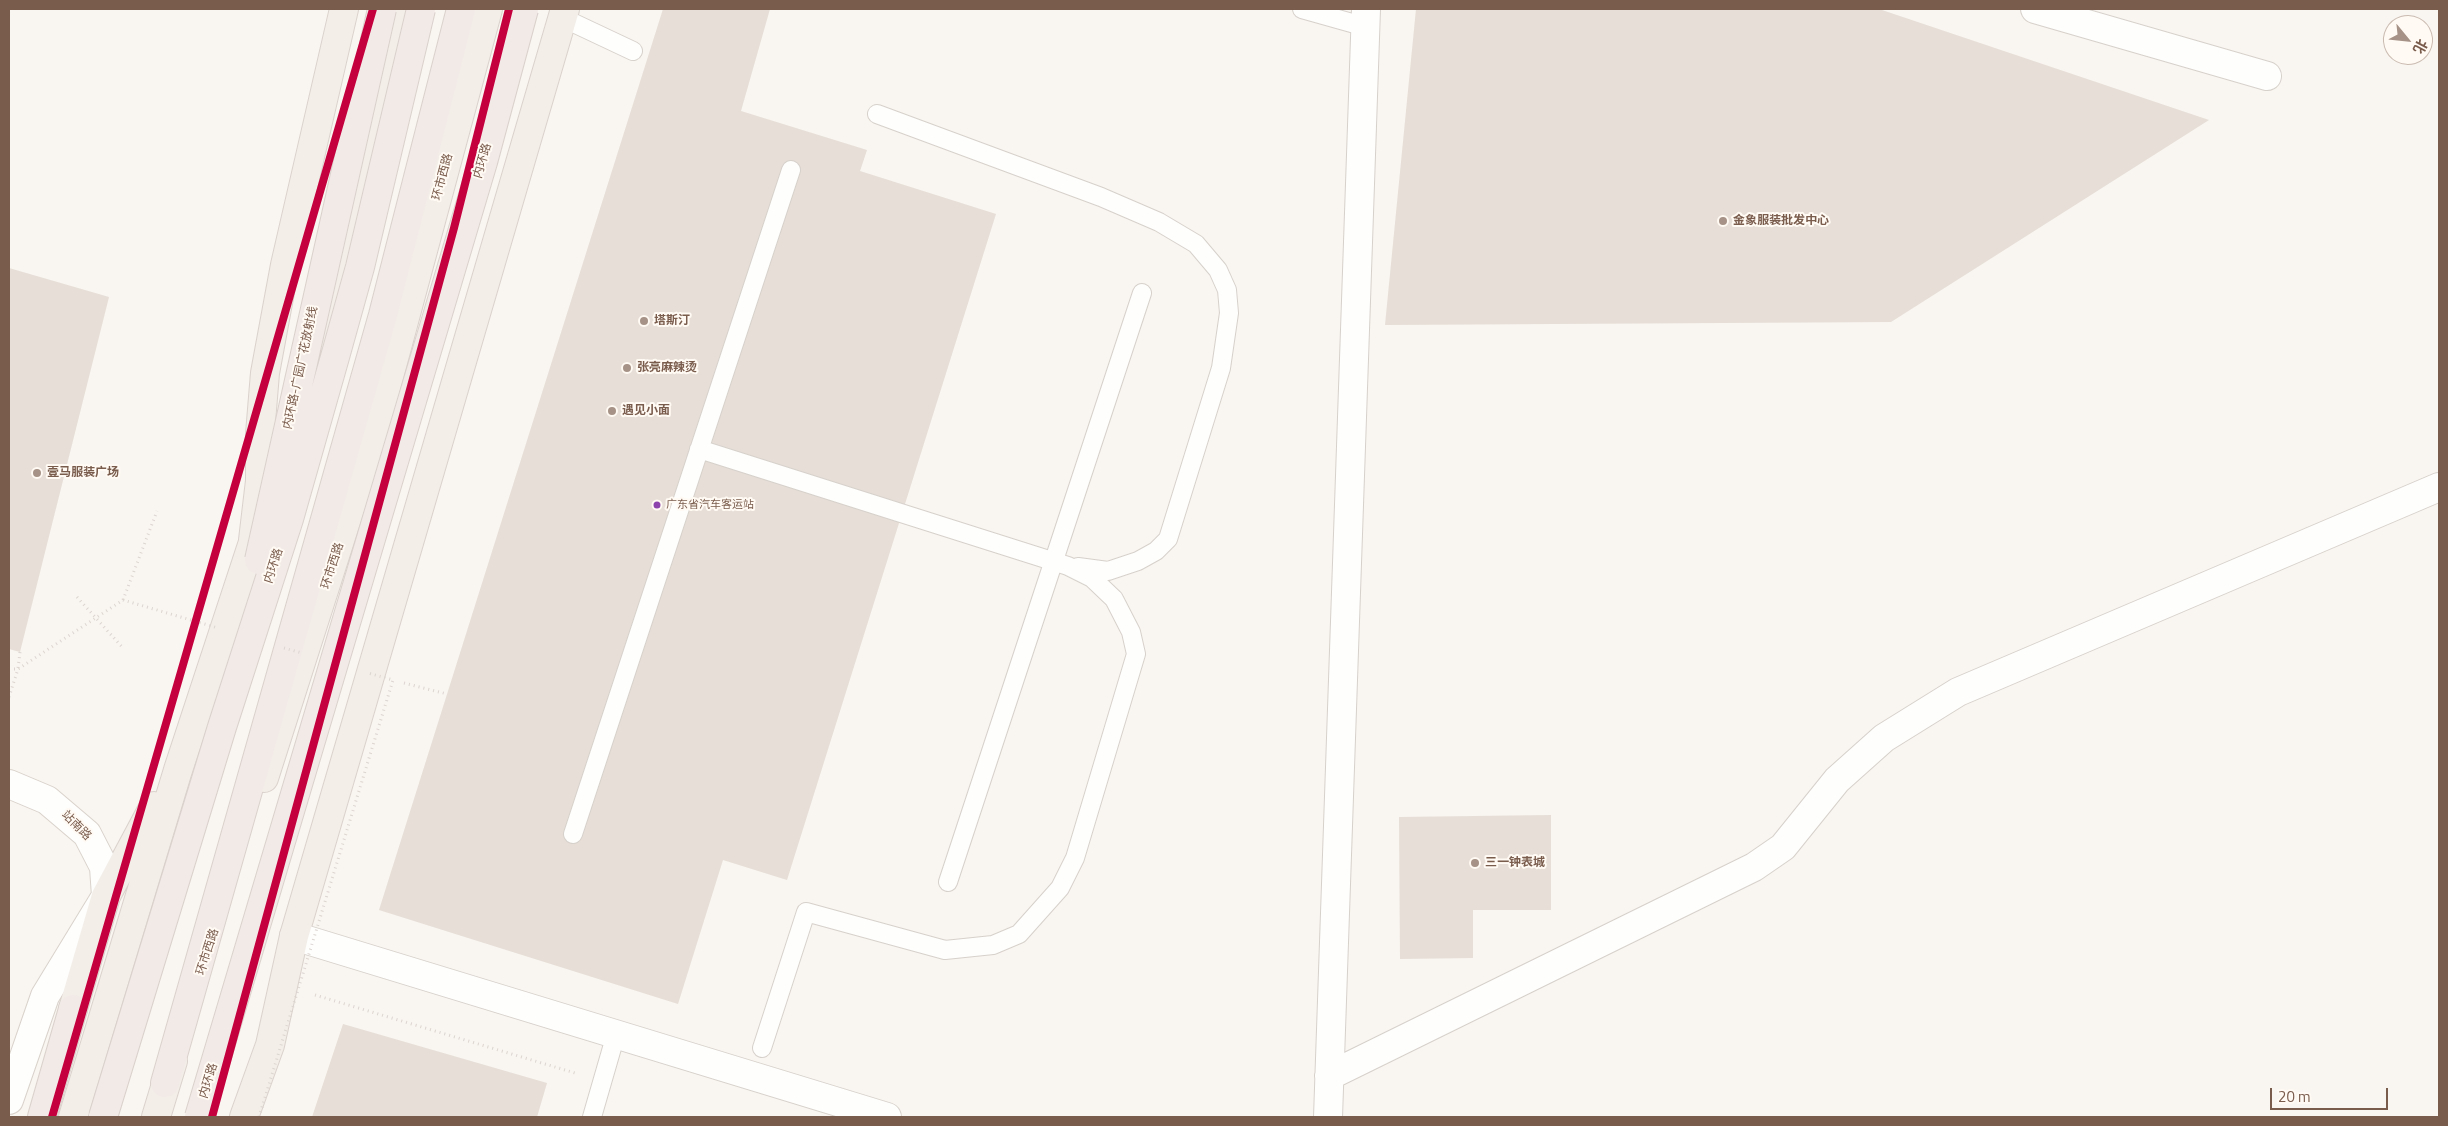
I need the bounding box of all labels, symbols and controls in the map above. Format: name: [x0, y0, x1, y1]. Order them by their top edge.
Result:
north arrow: [2383, 15, 2433, 65]
text: 北: [2408, 36, 2433, 58]
street label: 内环路: [471, 142, 495, 180]
street label: 环市西路: [430, 152, 456, 202]
place label: 金象服装批发中心: [1733, 214, 1829, 228]
marker: 金象服装批发中心: [1717, 215, 1729, 227]
street label: 内环路-广园广花放射线: [281, 305, 321, 431]
place label: 塔斯汀: [654, 314, 690, 328]
marker: 塔斯汀: [638, 315, 650, 327]
place label: 张亮麻辣烫: [637, 361, 697, 375]
marker: 张亮麻辣烫: [621, 362, 633, 374]
place label: 遇见小面: [622, 404, 670, 418]
marker: 遇见小面: [606, 405, 618, 417]
place label: 壹马服装广场: [47, 466, 119, 480]
marker: 壹马服装广场: [31, 467, 43, 479]
place label: 广东省汽车客运站: [666, 498, 754, 512]
marker: 广东省汽车客运站: [652, 500, 662, 510]
street label: 环市西路: [319, 541, 347, 591]
street label: 内环路: [262, 547, 286, 585]
street label: 站南路: [58, 808, 94, 844]
place label: 三一钟表城: [1485, 856, 1545, 870]
marker: 三一钟表城: [1469, 857, 1481, 869]
street label: 环市西路: [194, 927, 222, 977]
street label: 内环路: [197, 1062, 221, 1100]
scale bar: [2273, 1078, 2390, 1110]
text: 20 m: [2278, 1085, 2311, 1108]

